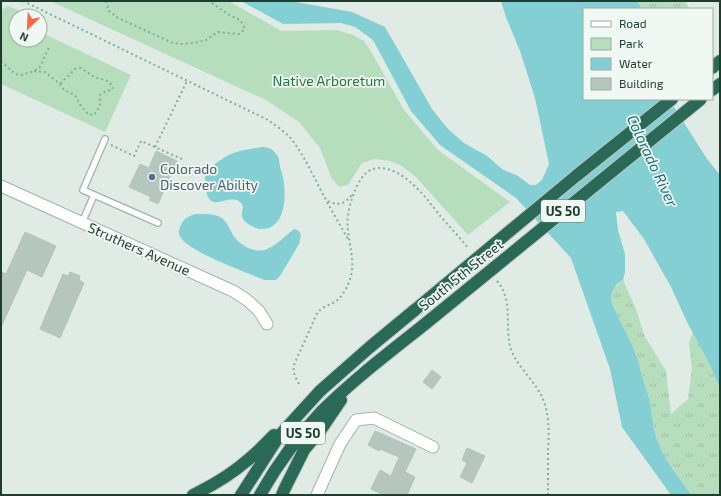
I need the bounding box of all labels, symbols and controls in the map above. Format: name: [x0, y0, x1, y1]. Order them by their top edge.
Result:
north arrow: [8, 8, 48, 48]
legend: [583, 8, 713, 100]
text: Road: [619, 16, 647, 30]
text: N: [17, 30, 30, 45]
text: Park: [619, 36, 644, 50]
text: Water: [619, 56, 653, 70]
park label: Native Arboretum: [273, 72, 385, 89]
text: Building: [619, 76, 664, 90]
water label: Colorado River: [624, 112, 683, 210]
place label: Colorado Discover Ability: [160, 160, 259, 193]
marker: Colorado Discover Ability: [147, 172, 157, 182]
road number: US 50: [541, 200, 585, 222]
street label: Struthers Avenue: [85, 218, 193, 279]
street label: South 5th Street: [415, 235, 506, 314]
road number: US 50: [281, 422, 325, 444]

